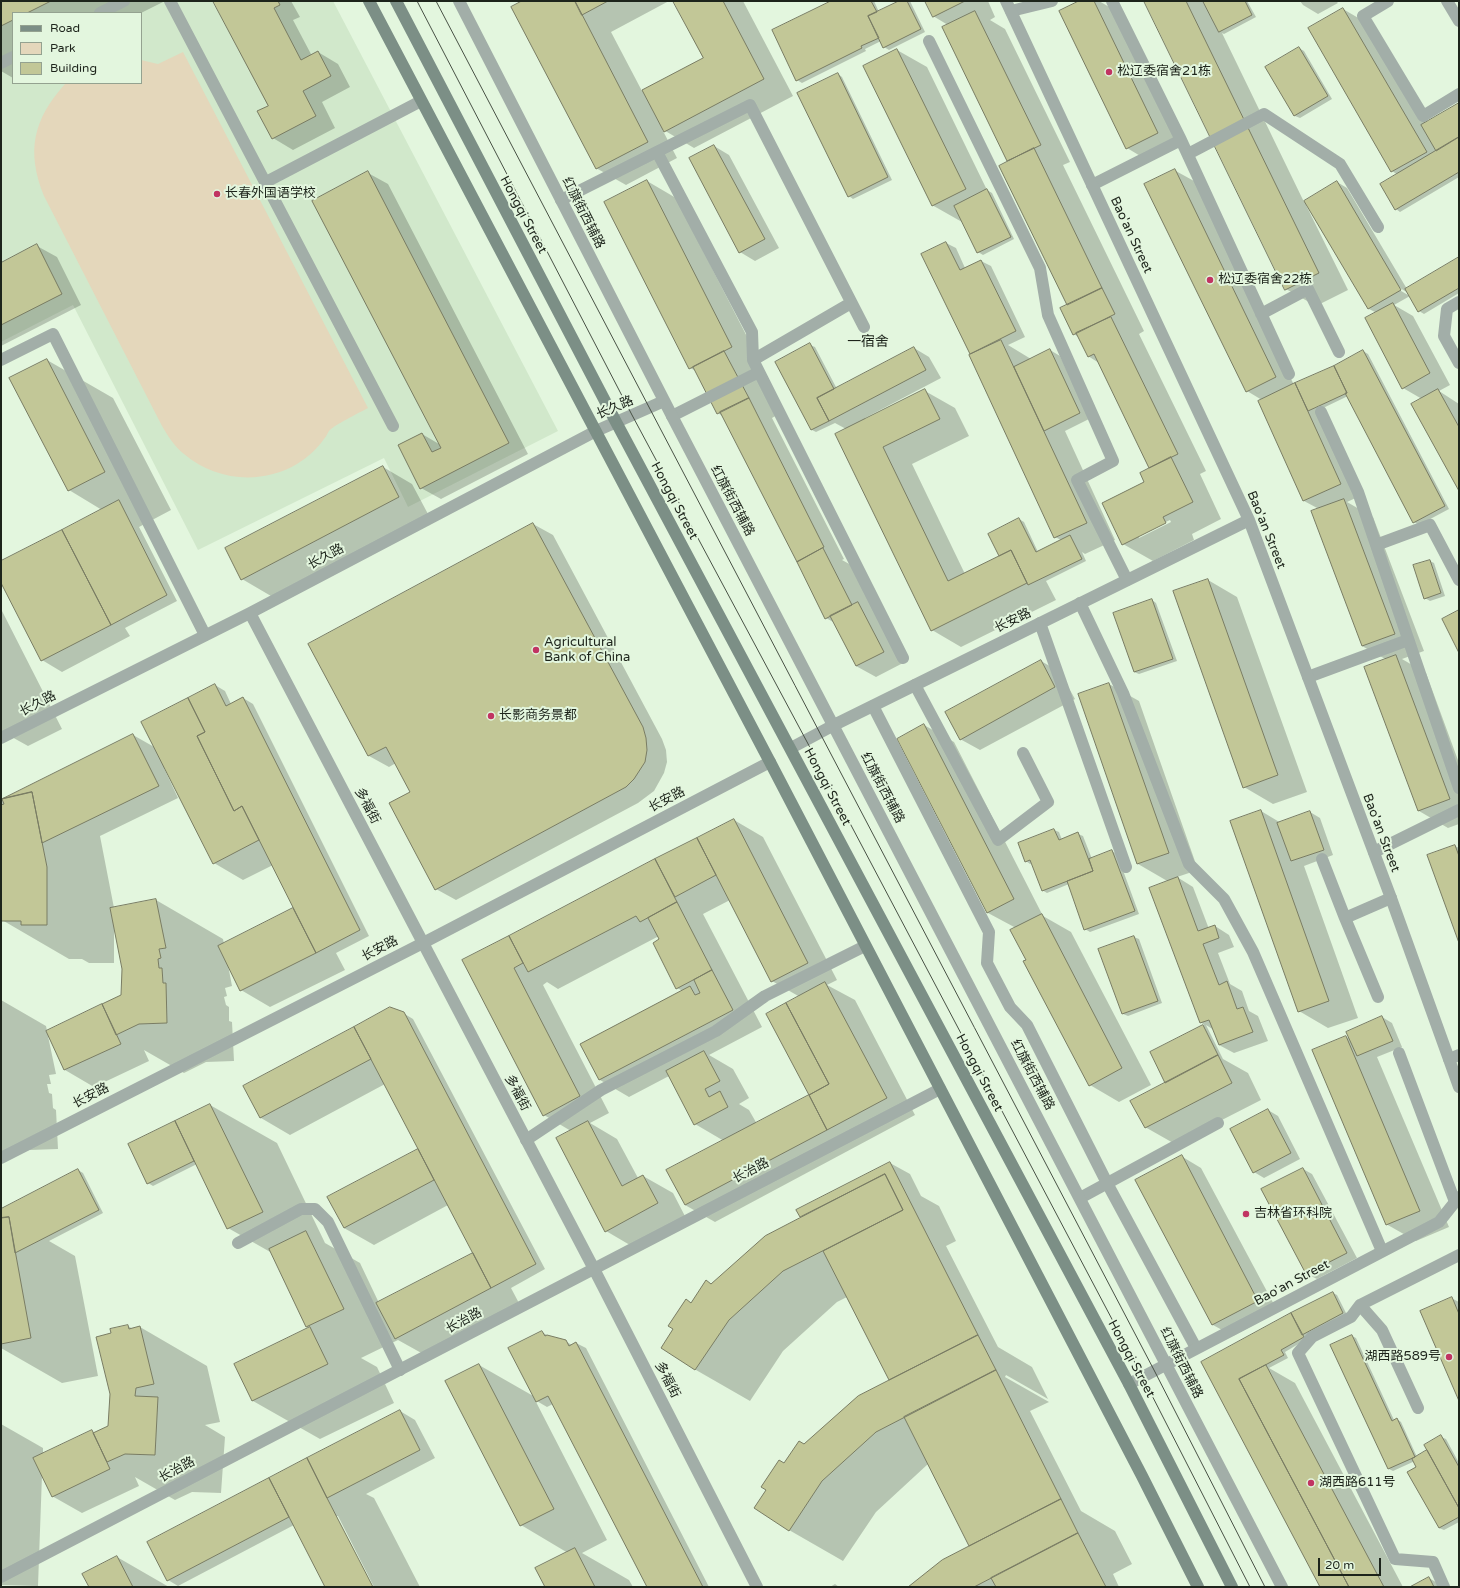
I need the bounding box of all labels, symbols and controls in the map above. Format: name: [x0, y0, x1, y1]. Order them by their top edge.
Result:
legend: [12, 12, 142, 84]
text: Road: [50, 21, 80, 35]
text: Park: [50, 41, 76, 55]
text: Building: [50, 61, 97, 75]
place label: 松辽委宿舍21栋: [1117, 64, 1211, 80]
marker: 松辽委宿舍21栋: [1104, 67, 1114, 77]
street label: Hongqi Street: [496, 174, 550, 256]
street label: 红旗街西辅路: [558, 175, 608, 251]
place label: 长春外国语学校: [225, 186, 316, 202]
marker: 长春外国语学校: [212, 189, 222, 199]
street label: Bao'an Street: [1106, 194, 1156, 276]
place label: 松辽委宿舍22栋: [1218, 272, 1312, 288]
marker: 松辽委宿舍22栋: [1205, 275, 1215, 285]
district label: 一宿舍: [847, 334, 889, 350]
street label: 长久路: [594, 393, 636, 423]
street label: Hongqi Street: [647, 460, 701, 542]
street label: 红旗街西辅路: [707, 463, 757, 539]
street label: Bao'an Street: [1243, 489, 1289, 571]
street label: 长久路: [305, 541, 347, 573]
street label: 长安路: [992, 605, 1034, 637]
place label: Agricultural Bank of China: [544, 635, 630, 666]
marker: Agricultural Bank of China: [531, 645, 541, 655]
street label: 长久路: [17, 688, 59, 720]
place label: 长影商务景都: [499, 708, 577, 724]
marker: 长影商务景都: [486, 711, 496, 721]
street label: Hongqi Street: [800, 746, 854, 828]
street label: 红旗街西辅路: [857, 750, 907, 826]
street label: 长安路: [646, 784, 688, 816]
street label: 多福街: [351, 785, 383, 827]
street label: Bao'an Street: [1359, 792, 1403, 874]
street label: 长安路: [359, 933, 401, 965]
street label: Hongqi Street: [952, 1032, 1006, 1114]
street label: 红旗街西辅路: [1007, 1037, 1057, 1113]
street label: 多福街: [501, 1072, 533, 1114]
street label: 长安路: [70, 1080, 112, 1112]
street label: 长治路: [730, 1155, 772, 1187]
place label: 吉林省环科院: [1254, 1206, 1332, 1222]
marker: 吉林省环科院: [1241, 1209, 1251, 1219]
street label: Bao'an Street: [1252, 1257, 1332, 1309]
street label: 长治路: [443, 1305, 485, 1337]
street label: Hongqi Street: [1104, 1318, 1158, 1400]
street label: 红旗街西辅路: [1156, 1325, 1206, 1401]
place label: 湖西路589号: [1365, 1349, 1441, 1365]
marker: 湖西路589号: [1444, 1352, 1454, 1362]
street label: 多福街: [651, 1359, 683, 1401]
street label: 长治路: [156, 1454, 198, 1486]
place label: 湖西路611号: [1319, 1475, 1395, 1491]
marker: 湖西路611号: [1306, 1478, 1316, 1488]
scale bar: [1320, 1550, 1383, 1576]
text: 20 m: [1325, 1558, 1354, 1572]

